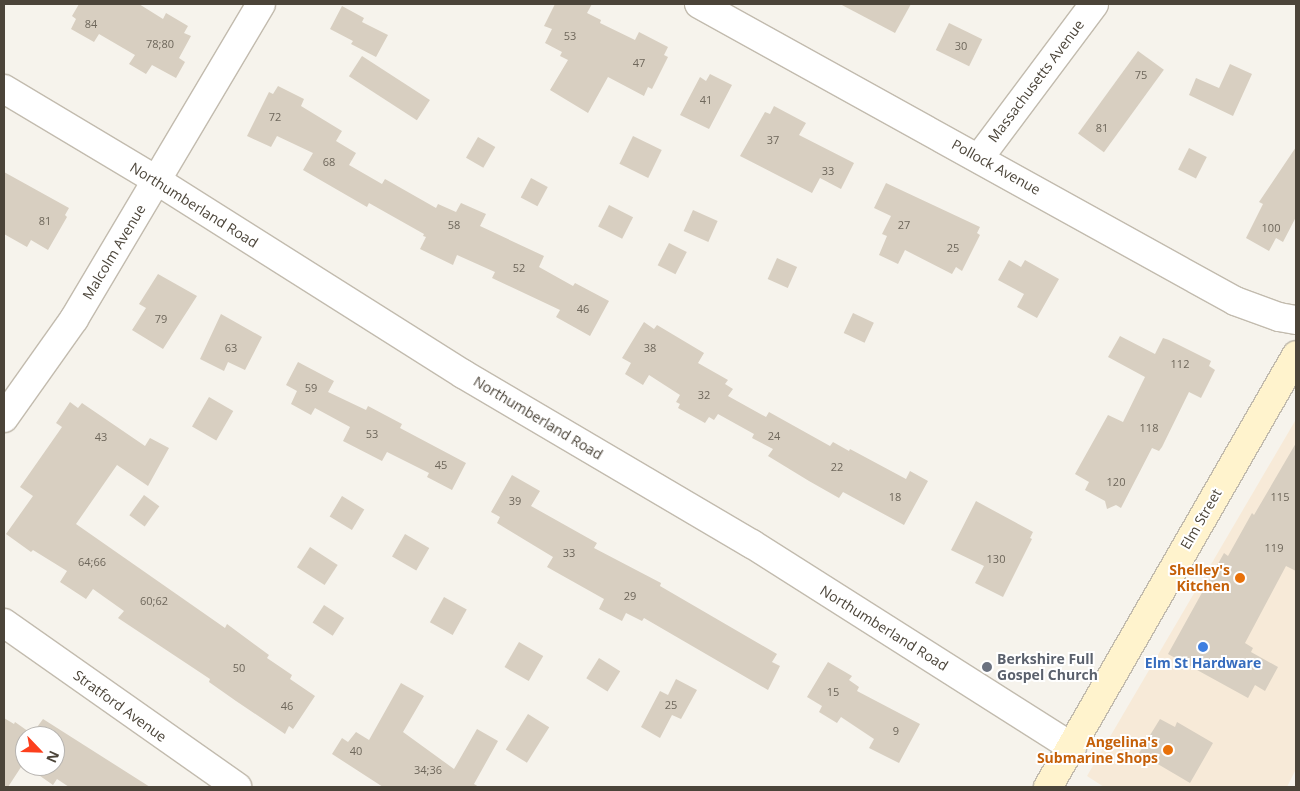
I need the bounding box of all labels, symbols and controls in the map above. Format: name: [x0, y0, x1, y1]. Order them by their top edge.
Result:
street label: Massachusetts Avenue: [984, 16, 1088, 146]
house number: 84: [85, 17, 97, 31]
house number: 53: [564, 29, 576, 43]
house number: 78;80: [146, 37, 174, 51]
house number: 30: [955, 39, 967, 53]
house number: 47: [633, 56, 645, 70]
house number: 75: [1135, 68, 1147, 82]
house number: 41: [700, 93, 712, 107]
house number: 72: [269, 110, 281, 124]
house number: 81: [1096, 121, 1108, 135]
house number: 37: [767, 133, 779, 147]
street label: Pollock Avenue: [949, 136, 1043, 198]
house number: 68: [323, 155, 335, 169]
street label: Northumberland Road: [127, 159, 261, 251]
house number: 33: [822, 164, 834, 178]
street label: Malcolm Avenue: [79, 201, 149, 303]
house number: 81: [39, 214, 51, 228]
house number: 58: [448, 218, 460, 232]
house number: 27: [898, 218, 910, 232]
house number: 100: [1262, 221, 1280, 235]
house number: 25: [947, 241, 959, 255]
house number: 52: [513, 261, 525, 275]
house number: 46: [577, 302, 589, 316]
house number: 79: [155, 312, 167, 326]
house number: 63: [225, 341, 237, 355]
house number: 38: [644, 341, 656, 355]
house number: 112: [1171, 357, 1189, 371]
street label: Northumberland Road: [470, 373, 606, 463]
house number: 59: [305, 381, 317, 395]
house number: 32: [698, 388, 710, 402]
house number: 118: [1140, 421, 1158, 435]
house number: 53: [366, 427, 378, 441]
house number: 24: [768, 429, 780, 443]
house number: 43: [95, 430, 107, 444]
house number: 45: [435, 458, 447, 472]
house number: 22: [831, 460, 843, 474]
house number: 120: [1107, 475, 1125, 489]
street label: Elm Street: [1177, 486, 1225, 552]
house number: 18: [889, 490, 901, 504]
house number: 115: [1271, 490, 1289, 504]
house number: 39: [509, 494, 521, 508]
house number: 119: [1265, 541, 1283, 555]
house number: 33: [563, 546, 575, 560]
house number: 130: [987, 552, 1005, 566]
house number: 64;66: [78, 555, 106, 569]
place label: Shelley's Kitchen: [1169, 562, 1230, 594]
marker: Shelley's Kitchen: [1234, 572, 1246, 584]
street label: Northumberland Road: [817, 582, 951, 674]
house number: 29: [624, 589, 636, 603]
house number: 60;62: [140, 594, 168, 608]
marker: Elm St Hardware: [1197, 641, 1209, 653]
place label: Berkshire Full Gospel Church: [997, 651, 1098, 684]
place label: Elm St Hardware: [1145, 655, 1261, 671]
house number: 50: [233, 661, 245, 675]
marker: Berkshire Full Gospel Church: [981, 661, 993, 673]
street label: Stratford Avenue: [70, 667, 170, 745]
house number: 15: [827, 685, 839, 699]
house number: 25: [665, 698, 677, 712]
house number: 46: [281, 699, 293, 713]
house number: 9: [893, 724, 899, 738]
north arrow: [15, 726, 65, 776]
place label: Angelina's Submarine Shops: [1037, 734, 1158, 766]
house number: 40: [350, 744, 362, 758]
marker: Angelina's Submarine Shops: [1162, 744, 1174, 756]
text: N: [42, 748, 64, 766]
house number: 34;36: [414, 763, 442, 777]

